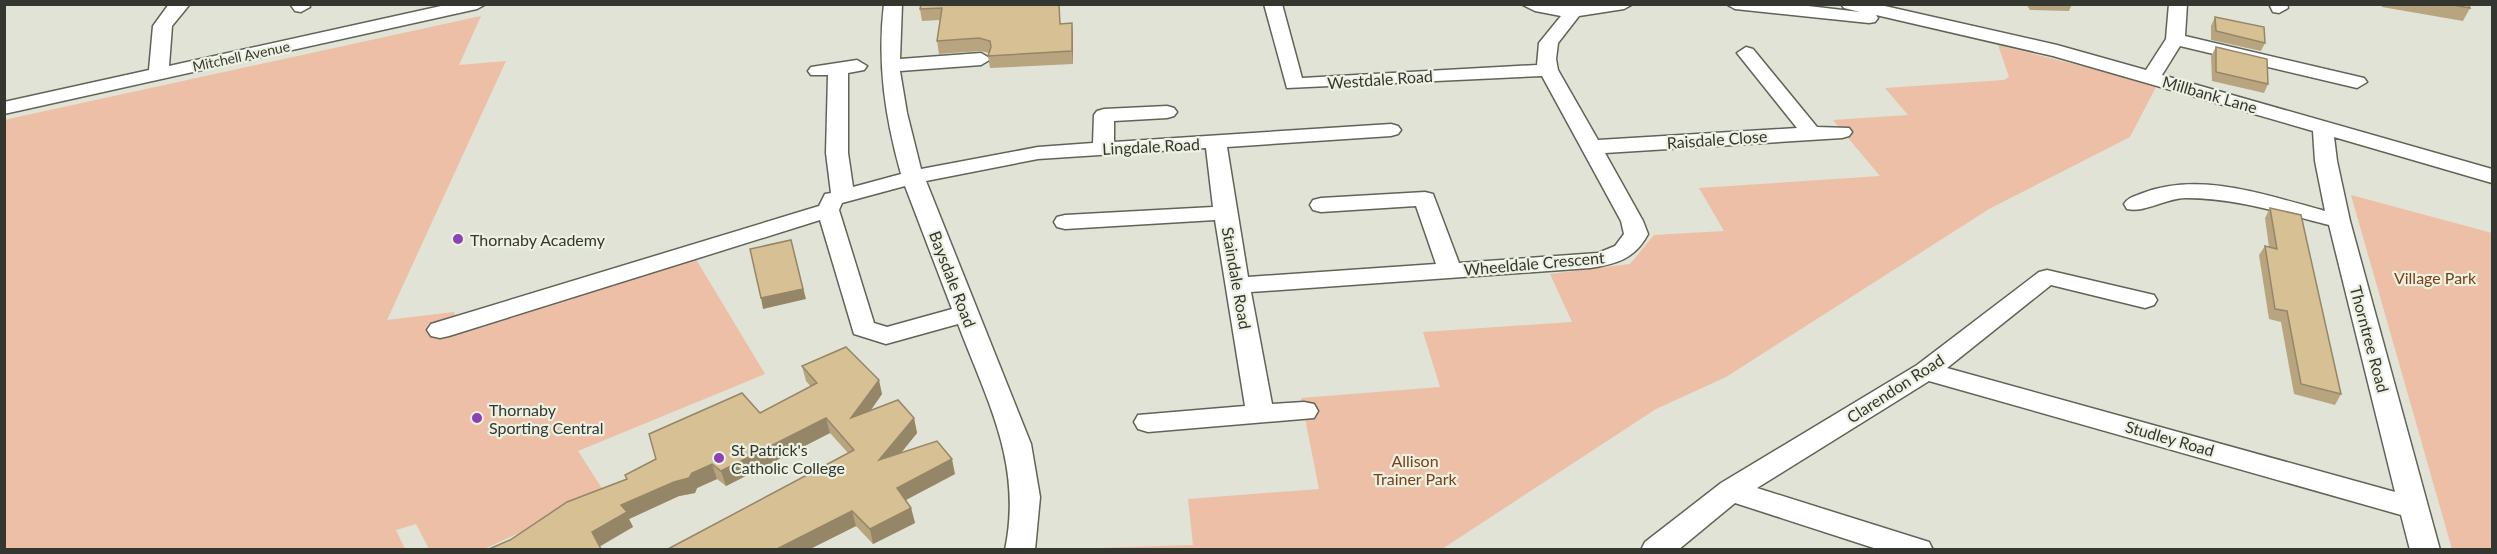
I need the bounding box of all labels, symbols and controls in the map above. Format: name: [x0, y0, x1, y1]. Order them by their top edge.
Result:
street label: Mitchell Avenue: [191, 37, 291, 75]
street label: Westdale Road: [1327, 66, 1433, 92]
street label: Millbank Lane: [2160, 71, 2260, 117]
street label: Raisdale Close: [1666, 126, 1768, 152]
street label: Lingdale Road: [1102, 134, 1200, 158]
street label: Staindale Road: [1219, 225, 1255, 331]
street label: Baysdale Road: [926, 228, 980, 330]
place label: Thornaby Academy: [470, 230, 606, 249]
marker: Thornaby Academy: [451, 232, 465, 246]
street label: Wheeldale Crescent: [1463, 247, 1605, 279]
park label: Village Park: [2394, 268, 2477, 287]
street label: Thorntree Road: [2347, 284, 2393, 394]
street label: Clarendon Road: [1843, 350, 1947, 426]
place label: Thornaby Sporting Central: [489, 400, 604, 437]
marker: Thornaby Sporting Central: [470, 411, 484, 425]
street label: Studley Road: [2123, 416, 2217, 460]
place label: St Patrick's Catholic College: [731, 440, 845, 477]
marker: St Patrick's Catholic College: [712, 451, 726, 465]
park label: Allison Trainer Park: [1373, 451, 1458, 488]

